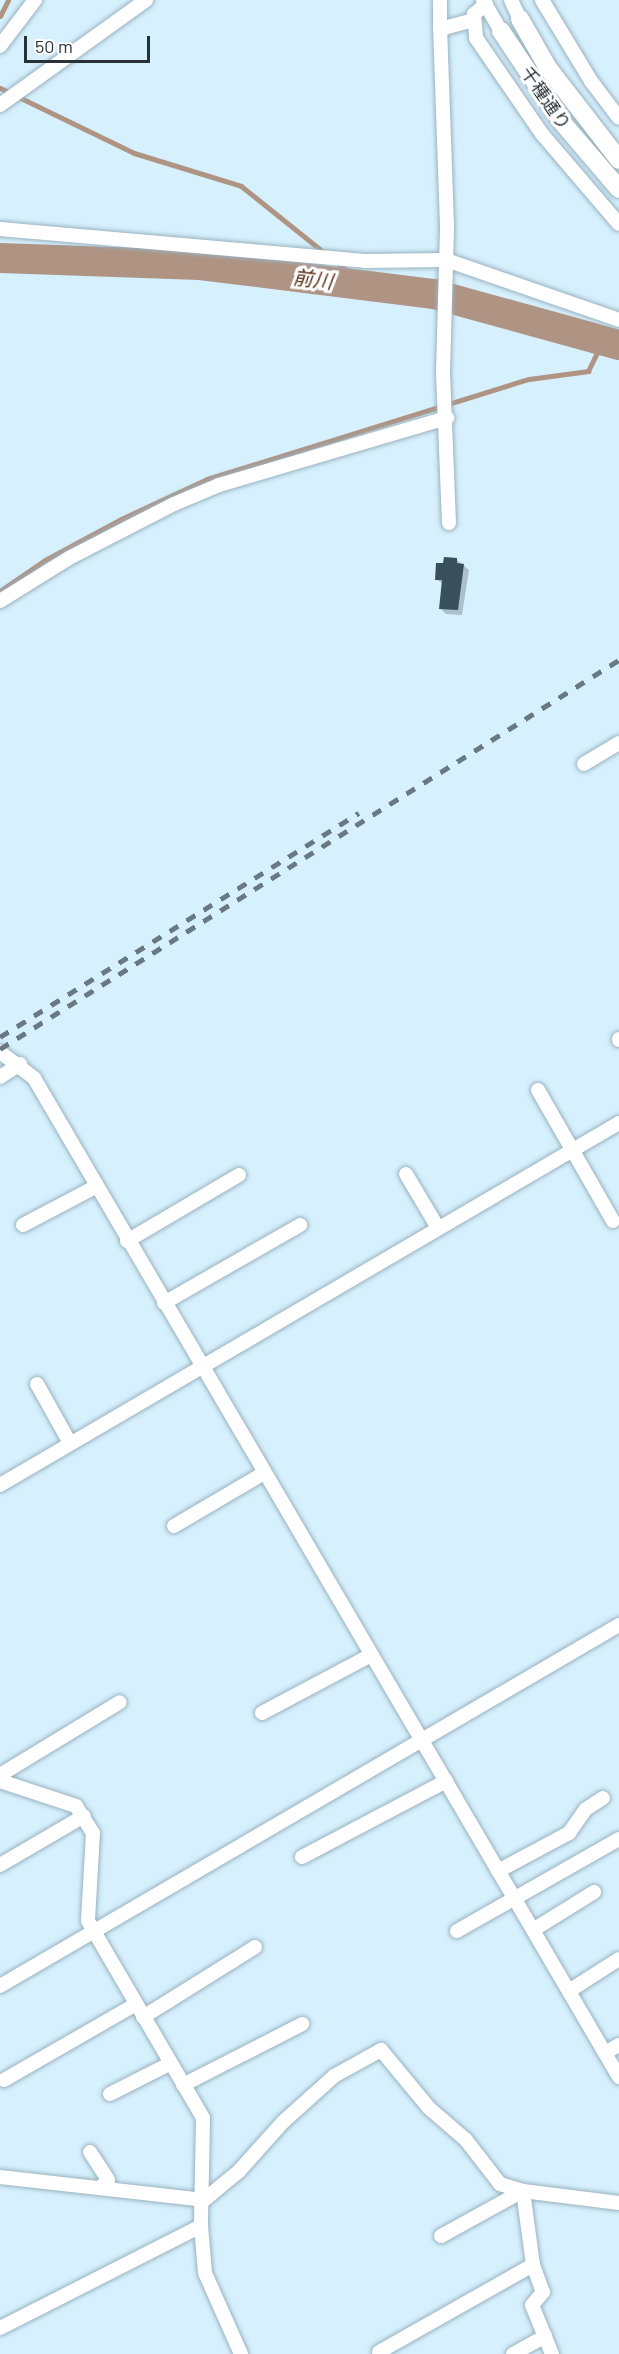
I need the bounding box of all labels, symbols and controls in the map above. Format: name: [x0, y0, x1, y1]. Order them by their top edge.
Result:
scale bar: [27, 24, 153, 62]
text: 50 m: [35, 35, 73, 57]
street label: 千種通り: [517, 62, 575, 134]
water label: 前川: [292, 265, 334, 293]

